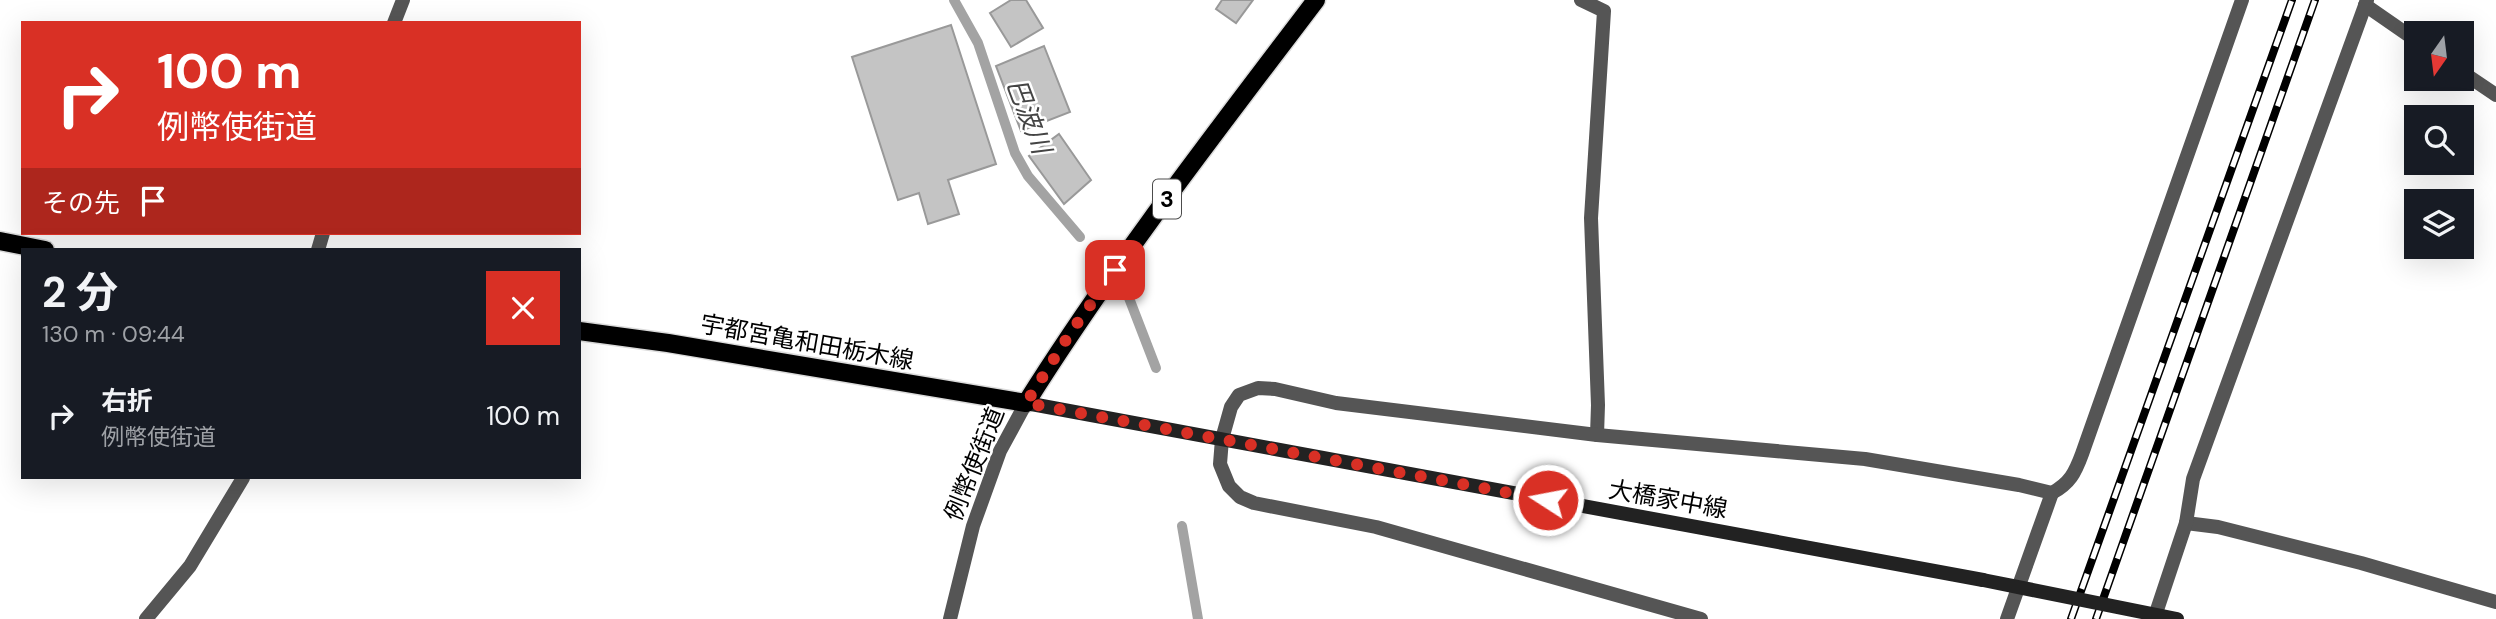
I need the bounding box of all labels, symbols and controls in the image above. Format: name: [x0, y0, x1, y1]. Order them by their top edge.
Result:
north arrow: [2404, 21, 2474, 91]
map controls: [2404, 21, 2474, 259]
text: 100 m: [157, 39, 301, 103]
icon: right: [42, 49, 133, 140]
water label: 巴波川: [999, 73, 1060, 161]
button: search: [2404, 105, 2474, 175]
text: 例幣使街道: [157, 106, 317, 148]
road number: 3: [1153, 180, 1181, 218]
icon: arrive: [134, 182, 172, 220]
text: その先: [42, 186, 120, 220]
button: layers: [2404, 189, 2474, 259]
pin: [1085, 240, 1145, 300]
icon: arrive: [1096, 251, 1134, 289]
text: 2 分: [42, 265, 118, 320]
button: close: [486, 271, 560, 345]
street label: 宇都宮亀和田栃木線: [698, 308, 916, 376]
text: 130 m · 09:44: [42, 319, 185, 349]
text: 右折: [101, 384, 153, 418]
icon: right: [42, 397, 80, 435]
text: 100 m: [486, 399, 560, 433]
street label: 例幣使街道: [937, 403, 1011, 525]
text: 例幣使街道: [101, 422, 216, 452]
position arrow: [1511, 463, 1585, 537]
street label: 大橋家中線: [1606, 473, 1730, 525]

